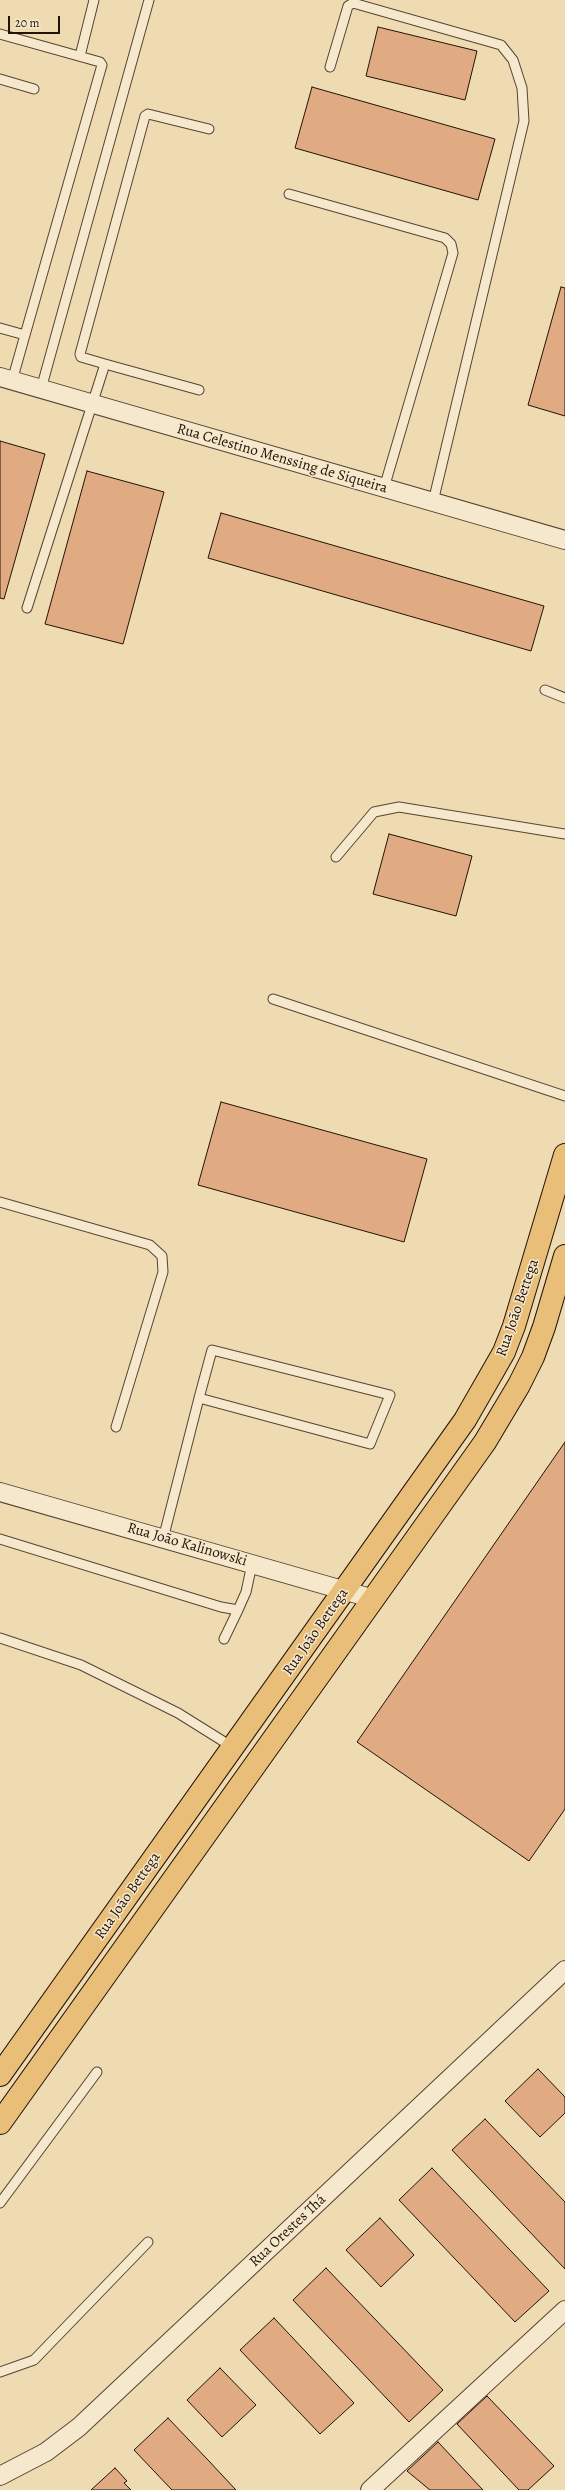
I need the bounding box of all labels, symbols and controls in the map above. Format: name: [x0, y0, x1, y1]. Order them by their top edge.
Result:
scale bar: [10, 8, 62, 34]
text: 20 m: [15, 15, 39, 31]
street label: Rua Celestino Menssing de Siqueira: [175, 420, 389, 498]
street label: Rua João Bettega: [493, 1257, 543, 1359]
street label: Rua João Kalinowski: [125, 1519, 249, 1571]
street label: Rua João Bettega: [279, 1585, 353, 1679]
street label: Rua João Bettega: [91, 1849, 165, 1943]
street label: Rua Orestes Thá: [246, 2191, 330, 2271]

